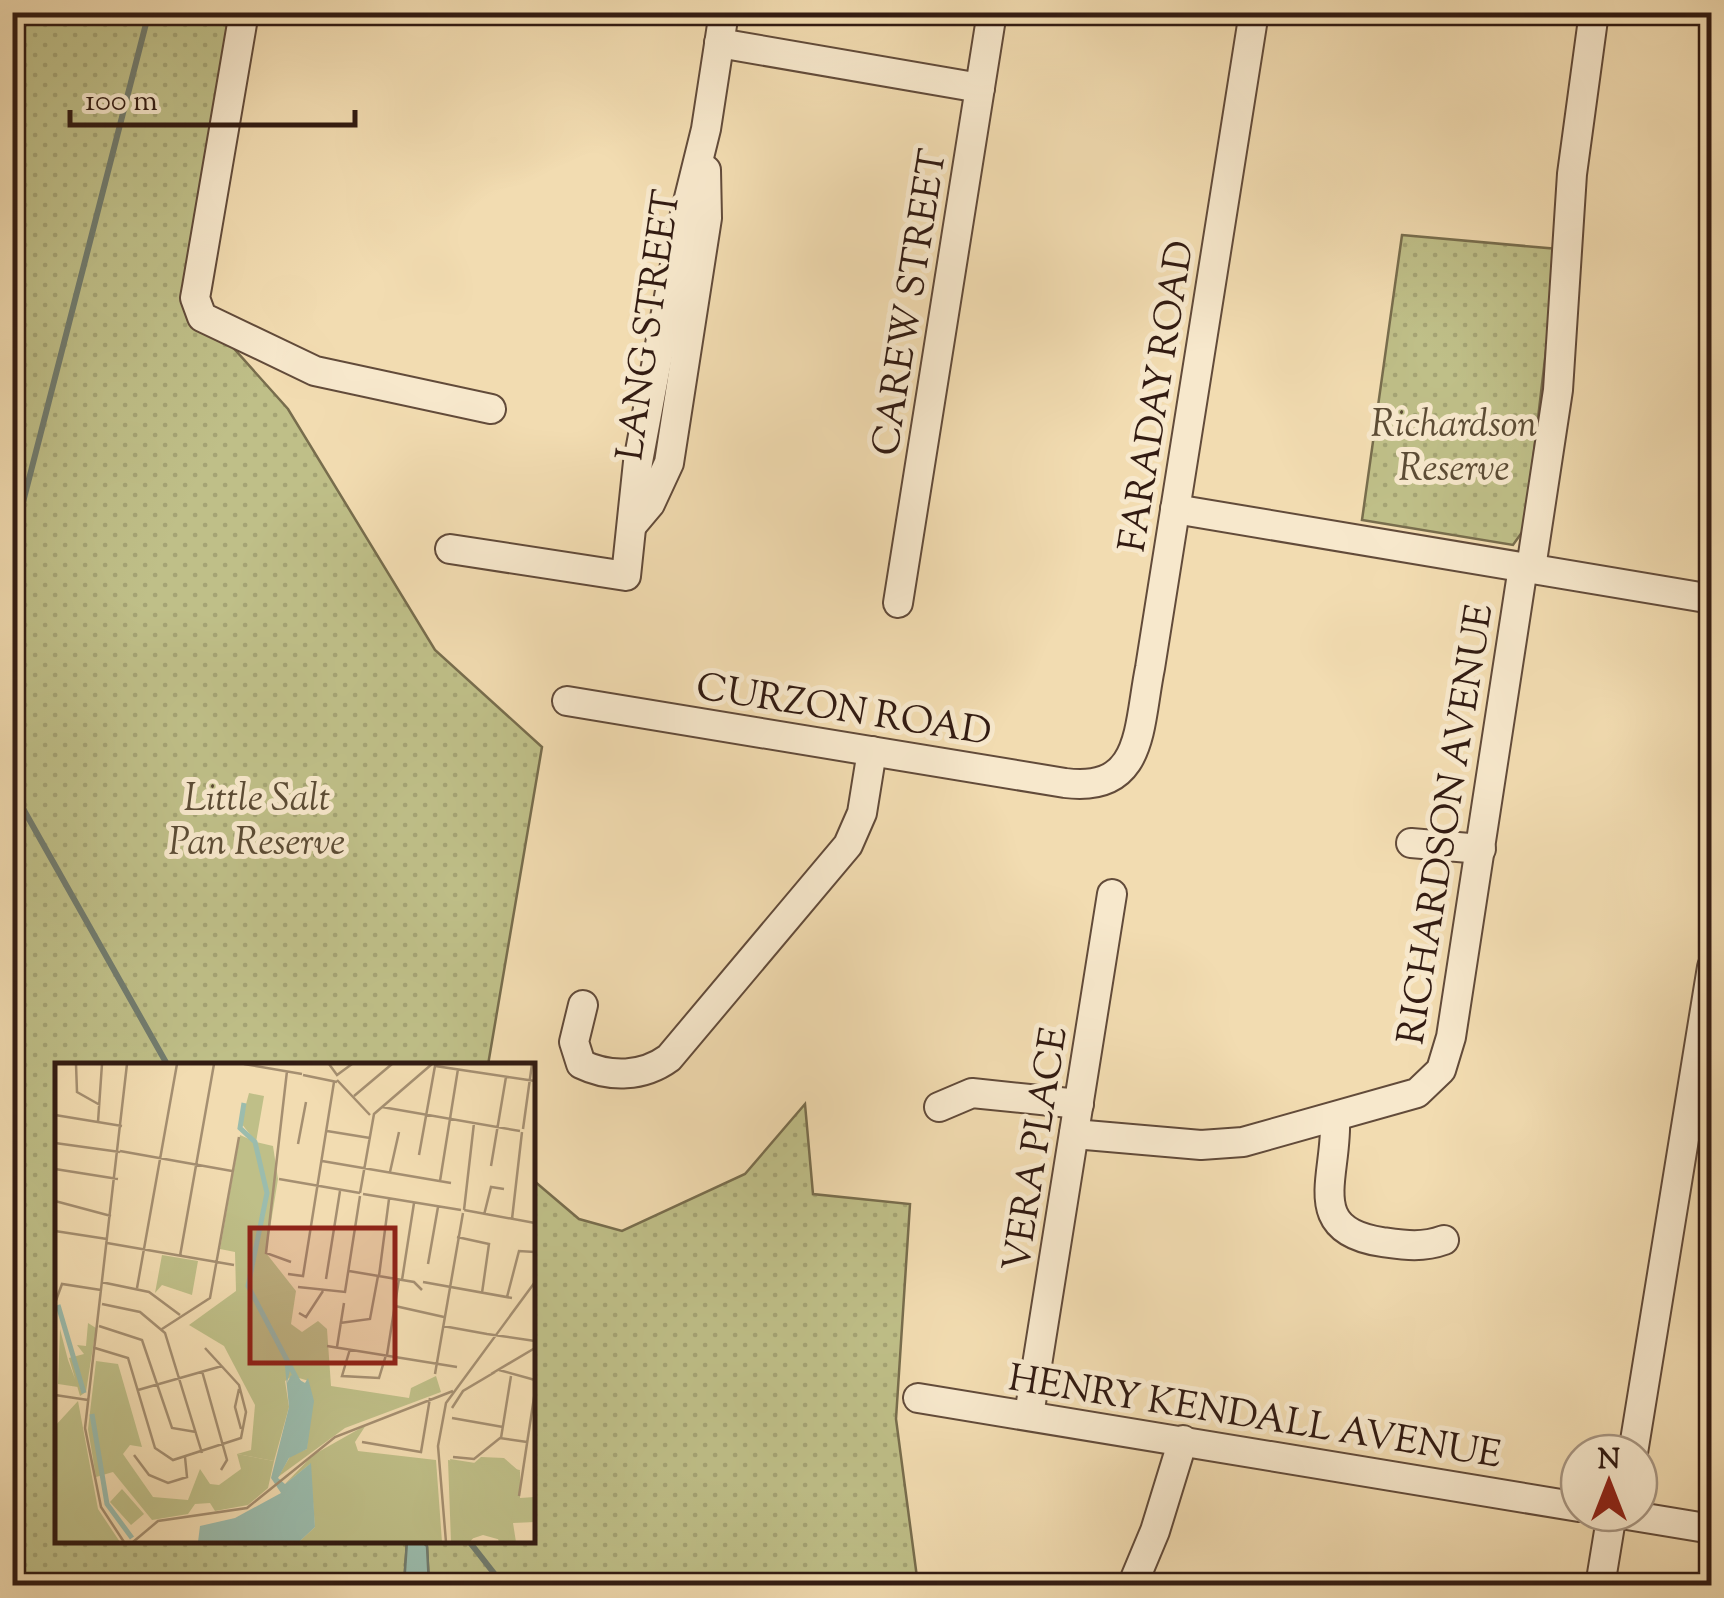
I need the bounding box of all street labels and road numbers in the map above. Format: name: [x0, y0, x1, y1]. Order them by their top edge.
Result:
street label: CAREW STREET: [861, 145, 963, 460]
street label: LANG STREET: [605, 187, 697, 464]
street label: FARADAY ROAD: [1108, 237, 1210, 556]
street label: RICHARDSON AVENUE: [1386, 601, 1509, 1049]
street label: CURZON ROAD: [692, 662, 995, 762]
street label: VERA PLACE: [992, 1023, 1084, 1276]
street label: HENRY KENDALL AVENUE: [1004, 1353, 1505, 1485]

